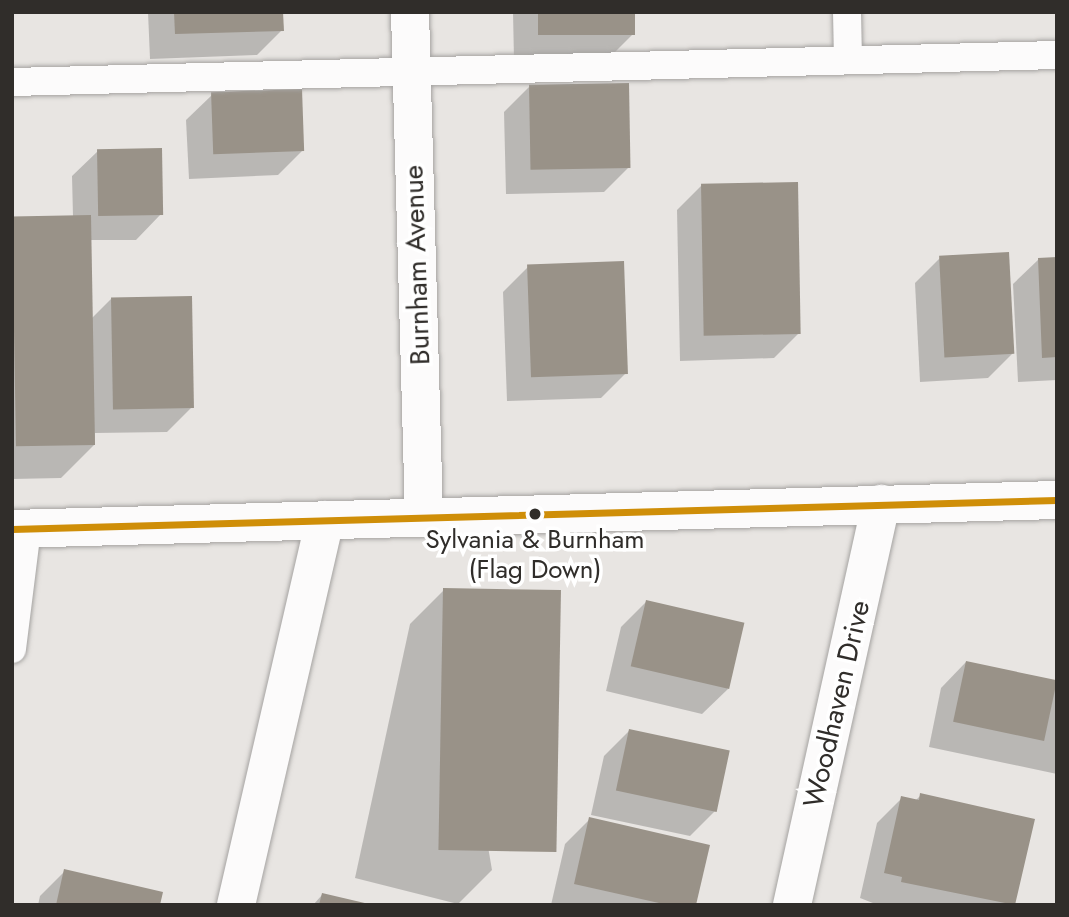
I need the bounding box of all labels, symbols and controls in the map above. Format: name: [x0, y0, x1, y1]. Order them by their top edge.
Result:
street label: Burnham Avenue: [397, 164, 437, 366]
marker: Sylvania & Burnham (Flag Down): [528, 507, 542, 521]
place label: Sylvania & Burnham (Flag Down): [426, 524, 644, 586]
street label: Woodhaven Drive: [797, 597, 877, 811]

